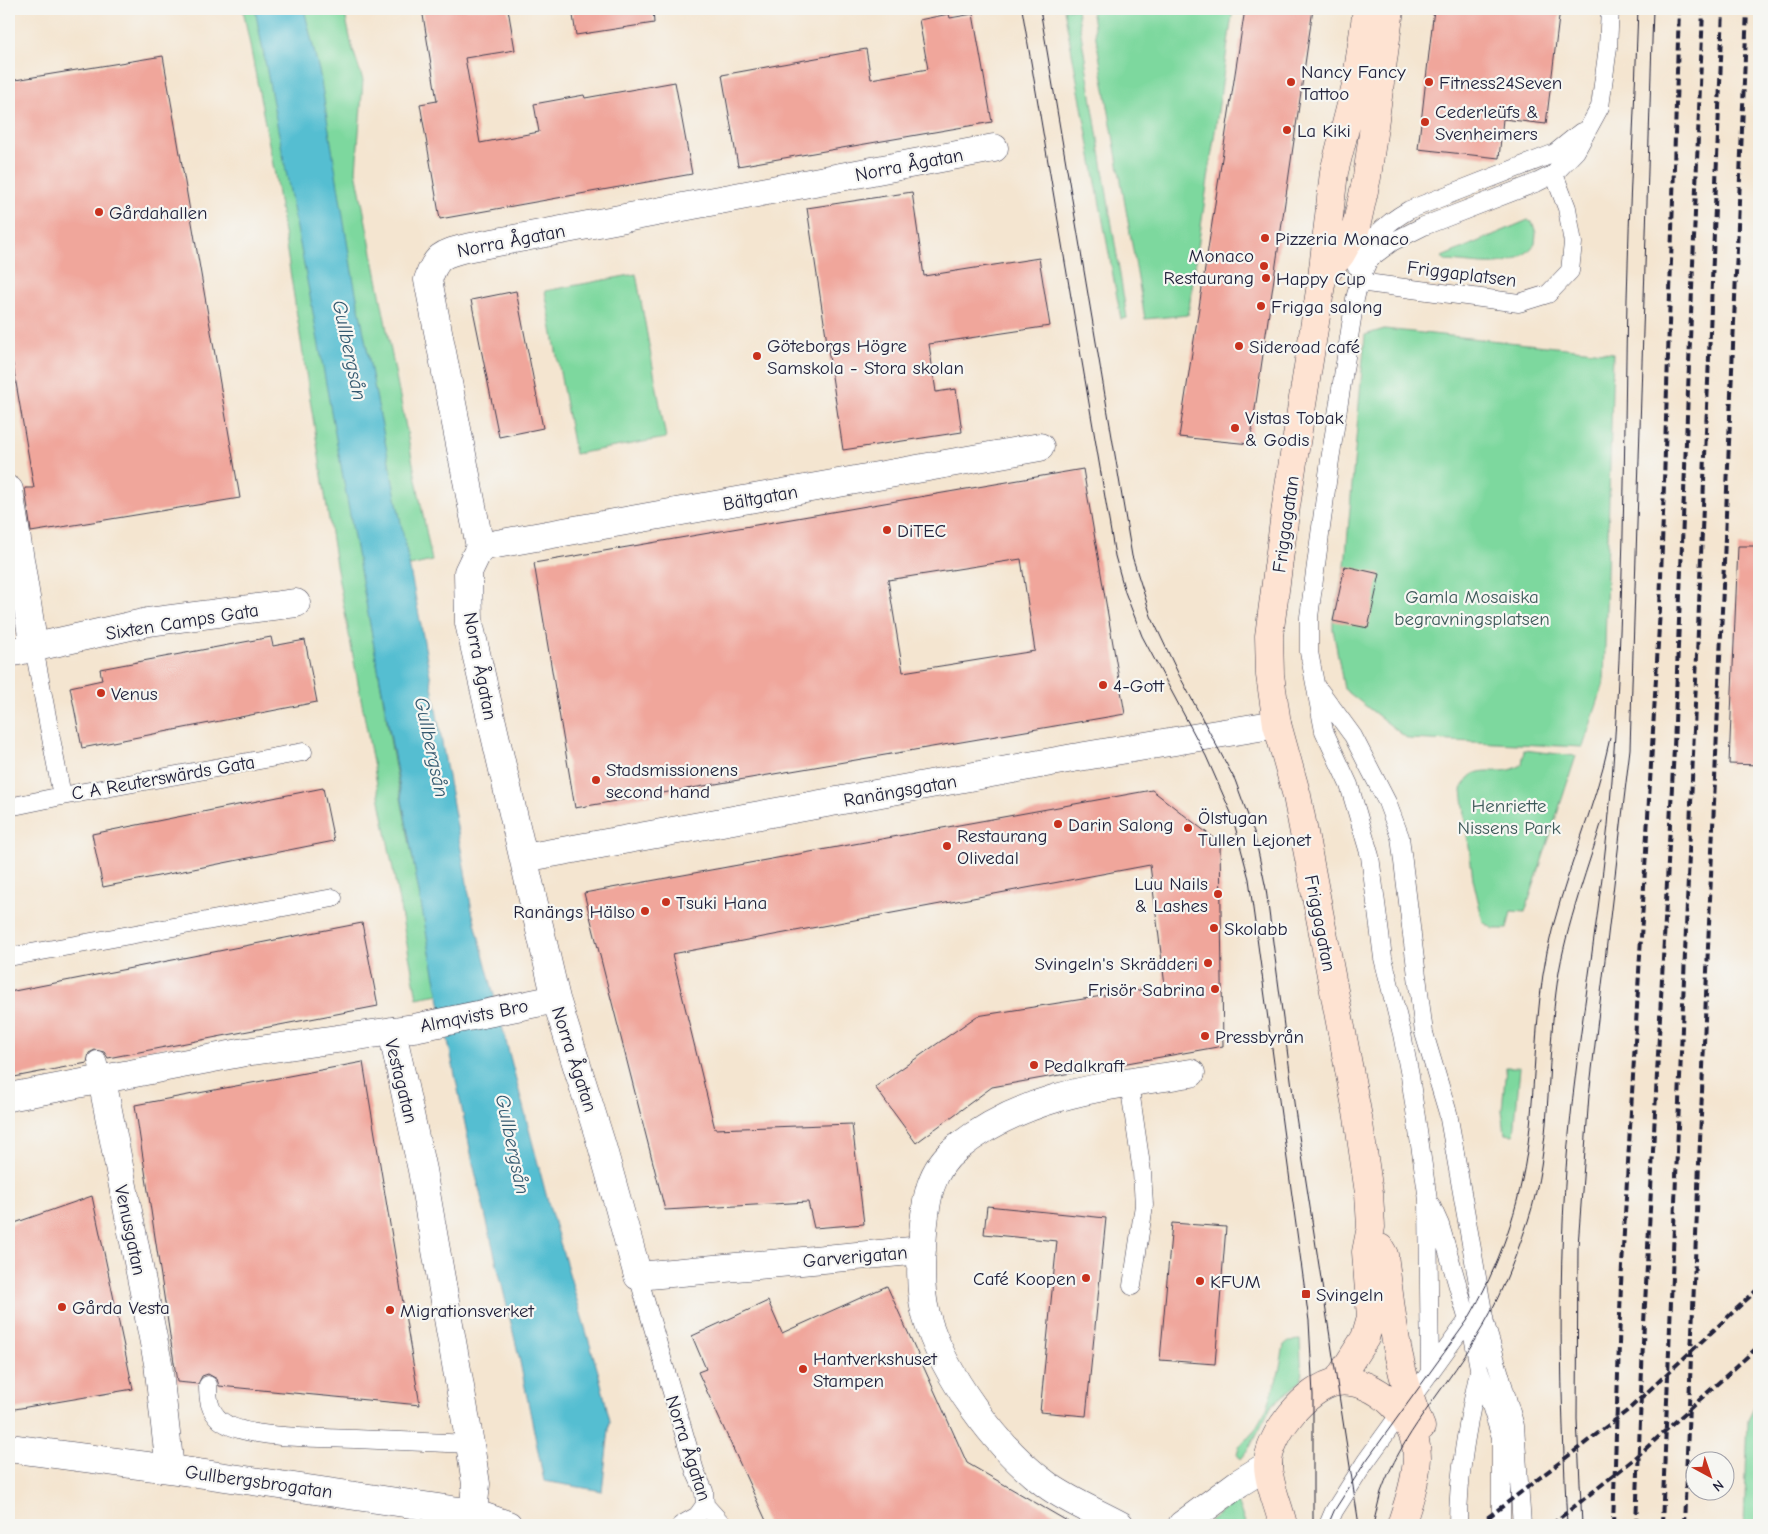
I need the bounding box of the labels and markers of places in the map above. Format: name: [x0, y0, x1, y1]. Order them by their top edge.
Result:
place label: Nancy Fancy Tattoo: [1301, 61, 1406, 105]
place label: Fitness24Seven: [1439, 72, 1562, 94]
marker: Nancy Fancy Tattoo: [1285, 76, 1297, 88]
marker: Fitness24Seven: [1423, 76, 1435, 88]
place label: Cederleüfs & Svenheimers: [1435, 101, 1539, 145]
marker: Cederleüfs & Svenheimers: [1419, 116, 1431, 128]
place label: La Kiki: [1297, 120, 1351, 142]
marker: La Kiki: [1281, 124, 1293, 136]
place label: Gårdahallen: [109, 202, 208, 224]
marker: Gårdahallen: [93, 206, 105, 218]
place label: Pizzeria Monaco: [1275, 228, 1409, 250]
marker: Pizzeria Monaco: [1259, 232, 1271, 244]
place label: Monaco Restaurang: [1164, 245, 1254, 289]
marker: Monaco Restaurang: [1258, 260, 1270, 272]
place label: Happy Cup: [1276, 268, 1366, 290]
marker: Happy Cup: [1260, 272, 1272, 284]
place label: Frigga salong: [1271, 296, 1383, 318]
marker: Frigga salong: [1255, 300, 1267, 312]
place label: Göteborgs Högre Samskola - Stora skolan: [767, 335, 964, 379]
place label: Sideroad café: [1249, 336, 1360, 358]
marker: Sideroad café: [1233, 340, 1245, 352]
marker: Göteborgs Högre Samskola - Stora skolan: [751, 350, 763, 362]
place label: Vistas Tobak & Godis: [1245, 407, 1345, 451]
marker: Vistas Tobak & Godis: [1229, 422, 1241, 434]
place label: DiTEC: [897, 520, 946, 542]
marker: DiTEC: [881, 524, 893, 536]
place label: 4-Gott: [1113, 675, 1165, 697]
marker: 4-Gott: [1097, 679, 1109, 691]
place label: Venus: [111, 683, 158, 705]
marker: Venus: [95, 687, 107, 699]
place label: Stadsmissionens second hand: [606, 759, 738, 803]
marker: Stadsmissionens second hand: [590, 774, 602, 786]
place label: Ölstugan Tullen Lejonet: [1198, 807, 1312, 851]
place label: Darin Salong: [1068, 814, 1174, 836]
marker: Darin Salong: [1052, 818, 1064, 830]
marker: Ölstugan Tullen Lejonet: [1182, 822, 1194, 834]
place label: Restaurang Olivedal: [957, 825, 1047, 869]
marker: Restaurang Olivedal: [941, 840, 953, 852]
place label: Luu Nails & Lashes: [1134, 873, 1208, 917]
marker: Luu Nails & Lashes: [1212, 888, 1224, 900]
place label: Tsuki Hana: [676, 892, 767, 914]
marker: Tsuki Hana: [660, 896, 672, 908]
place label: Ranängs Hälso: [513, 901, 635, 923]
marker: Ranängs Hälso: [639, 905, 651, 917]
place label: Skolabb: [1224, 918, 1288, 940]
marker: Skolabb: [1208, 922, 1220, 934]
place label: Svingeln's Skrädderi: [1035, 953, 1198, 975]
marker: Svingeln's Skrädderi: [1202, 957, 1214, 969]
place label: Frisör Sabrina: [1088, 979, 1205, 1001]
marker: Frisör Sabrina: [1209, 983, 1221, 995]
place label: Pressbyrån: [1215, 1026, 1304, 1048]
marker: Pressbyrån: [1199, 1030, 1211, 1042]
place label: Pedalkraft: [1044, 1055, 1125, 1077]
marker: Pedalkraft: [1028, 1059, 1040, 1071]
place label: Café Koopen: [973, 1268, 1076, 1290]
place label: KFUM: [1210, 1271, 1261, 1293]
marker: Café Koopen: [1080, 1272, 1092, 1284]
marker: KFUM: [1194, 1275, 1206, 1287]
place label: Svingeln: [1316, 1284, 1384, 1306]
marker: Svingeln: [1300, 1288, 1312, 1300]
place label: Gårda Vesta: [72, 1297, 170, 1319]
place label: Migrationsverket: [400, 1300, 534, 1322]
marker: Gårda Vesta: [56, 1301, 68, 1313]
marker: Migrationsverket: [384, 1304, 396, 1316]
place label: Hantverkshuset Stampen: [813, 1348, 937, 1392]
marker: Hantverkshuset Stampen: [797, 1363, 809, 1375]

